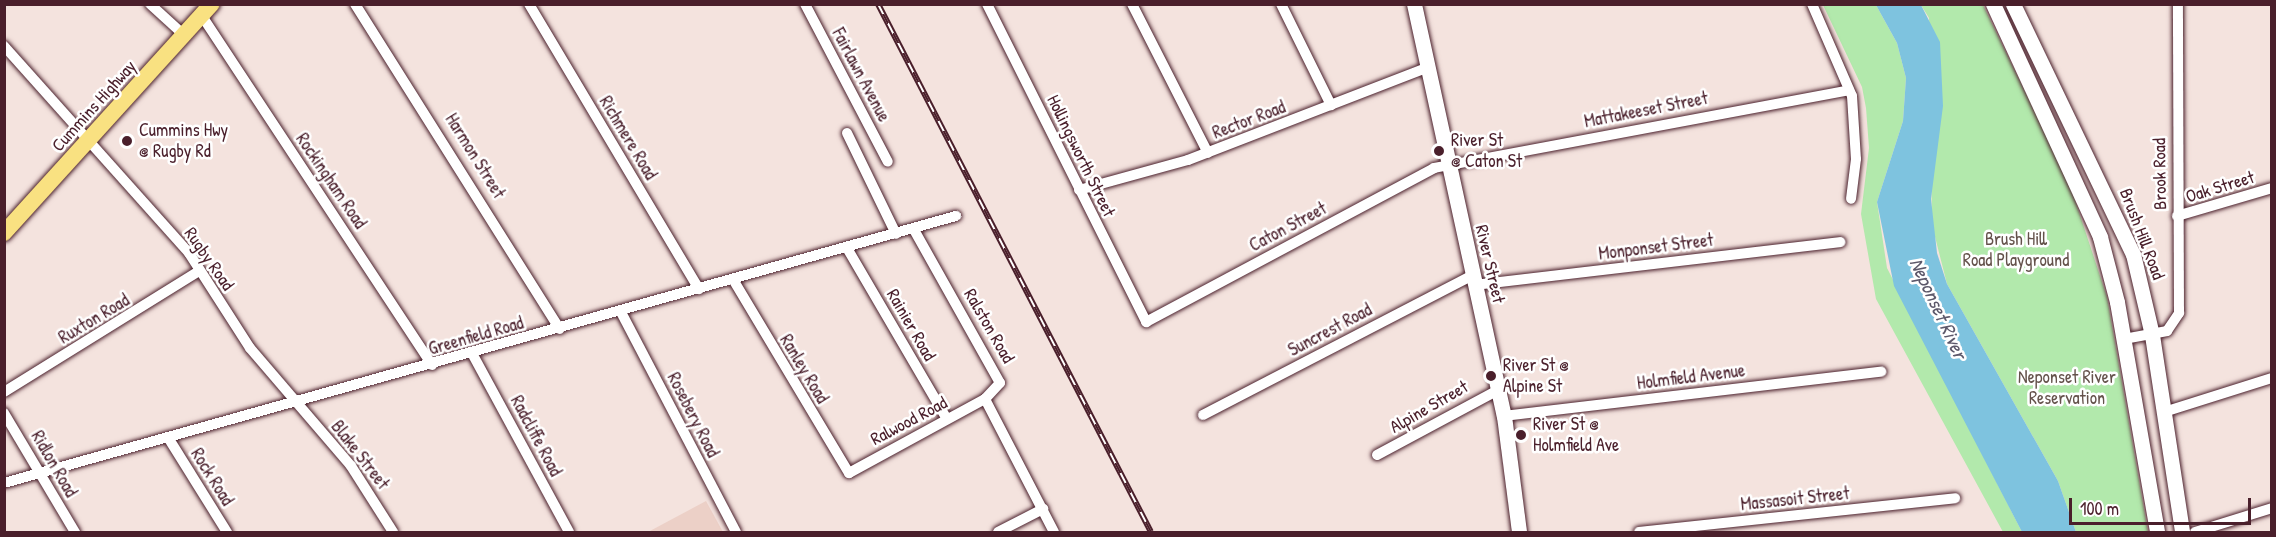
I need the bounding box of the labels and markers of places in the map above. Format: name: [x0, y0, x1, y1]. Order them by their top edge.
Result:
place label: Cummins Hwy @ Rugby Rd: [139, 120, 228, 162]
place label: River St @ Caton St: [1451, 130, 1522, 172]
marker: Cummins Hwy @ Rugby Rd: [120, 134, 134, 148]
marker: River St @ Caton St: [1432, 144, 1446, 158]
place label: River St @ Alpine St: [1503, 355, 1569, 398]
marker: River St @ Alpine St: [1484, 369, 1498, 383]
place label: River St @ Holmfield Ave: [1533, 414, 1619, 456]
marker: River St @ Holmfield Ave: [1514, 428, 1528, 442]

